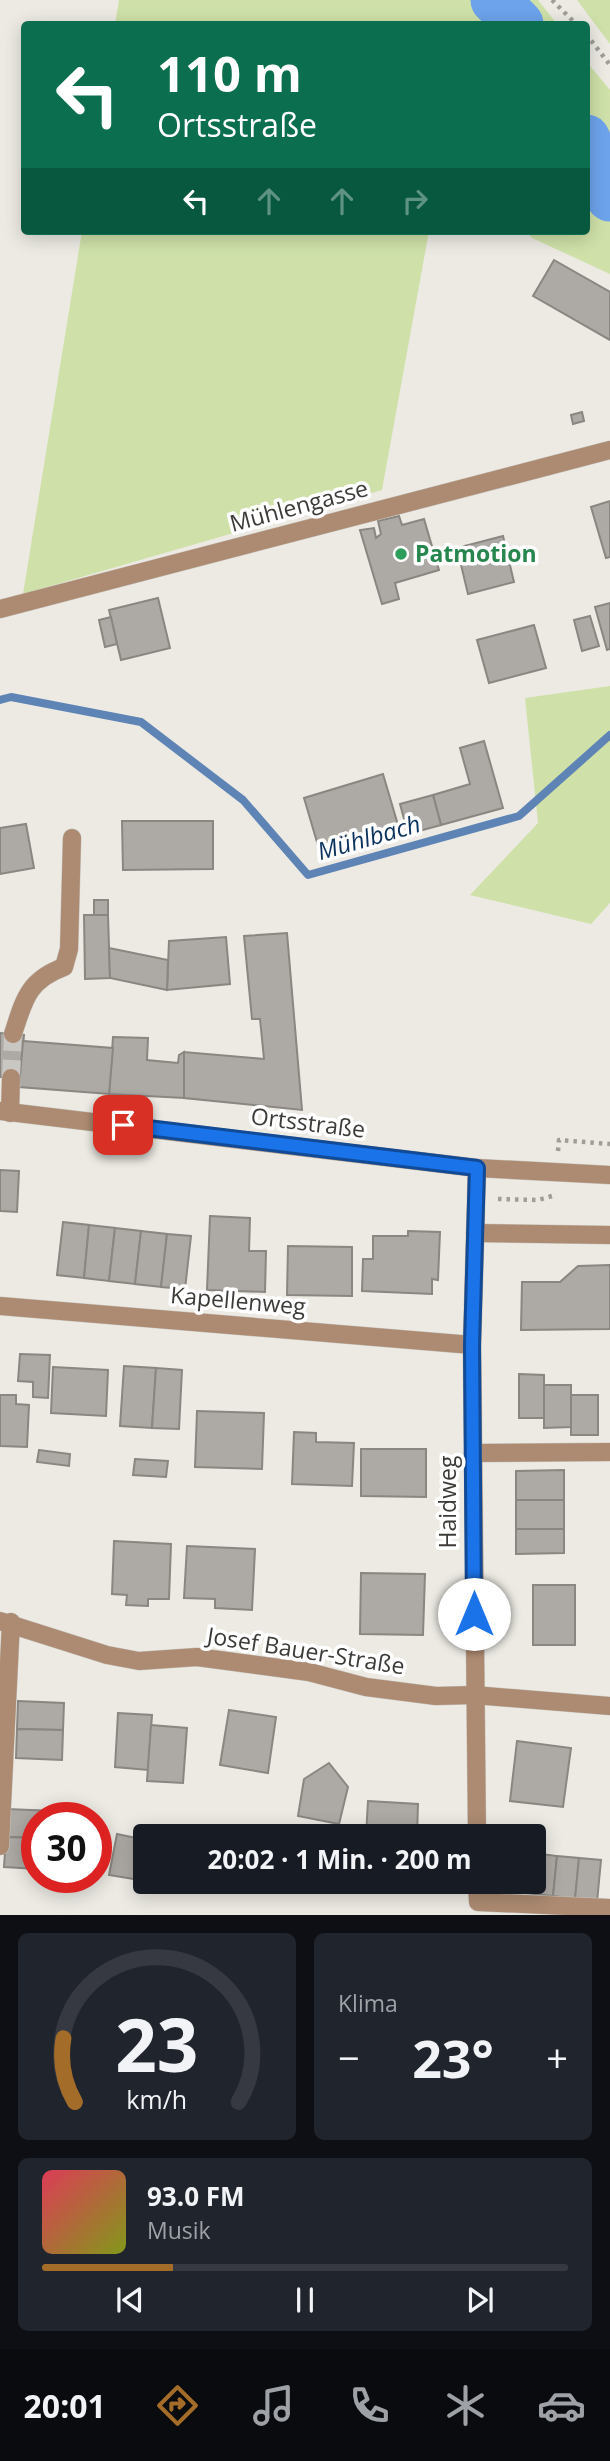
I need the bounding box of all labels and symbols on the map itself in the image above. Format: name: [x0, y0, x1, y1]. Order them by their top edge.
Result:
street label: Mühlengasse: [226, 471, 371, 539]
place label: Patmotion: [415, 537, 537, 569]
marker: Patmotion: [393, 546, 409, 562]
water label: Mühlbach: [313, 806, 424, 867]
pin: [93, 1095, 153, 1155]
street label: Ortsstraße: [249, 1099, 367, 1145]
street label: Kapellenweg: [169, 1278, 308, 1322]
street label: Haidweg: [431, 1455, 463, 1548]
position arrow: [437, 1577, 511, 1651]
street label: Josef Bauer-Straße: [203, 1618, 407, 1681]
speed limit sign: 30: [21, 1802, 112, 1893]

